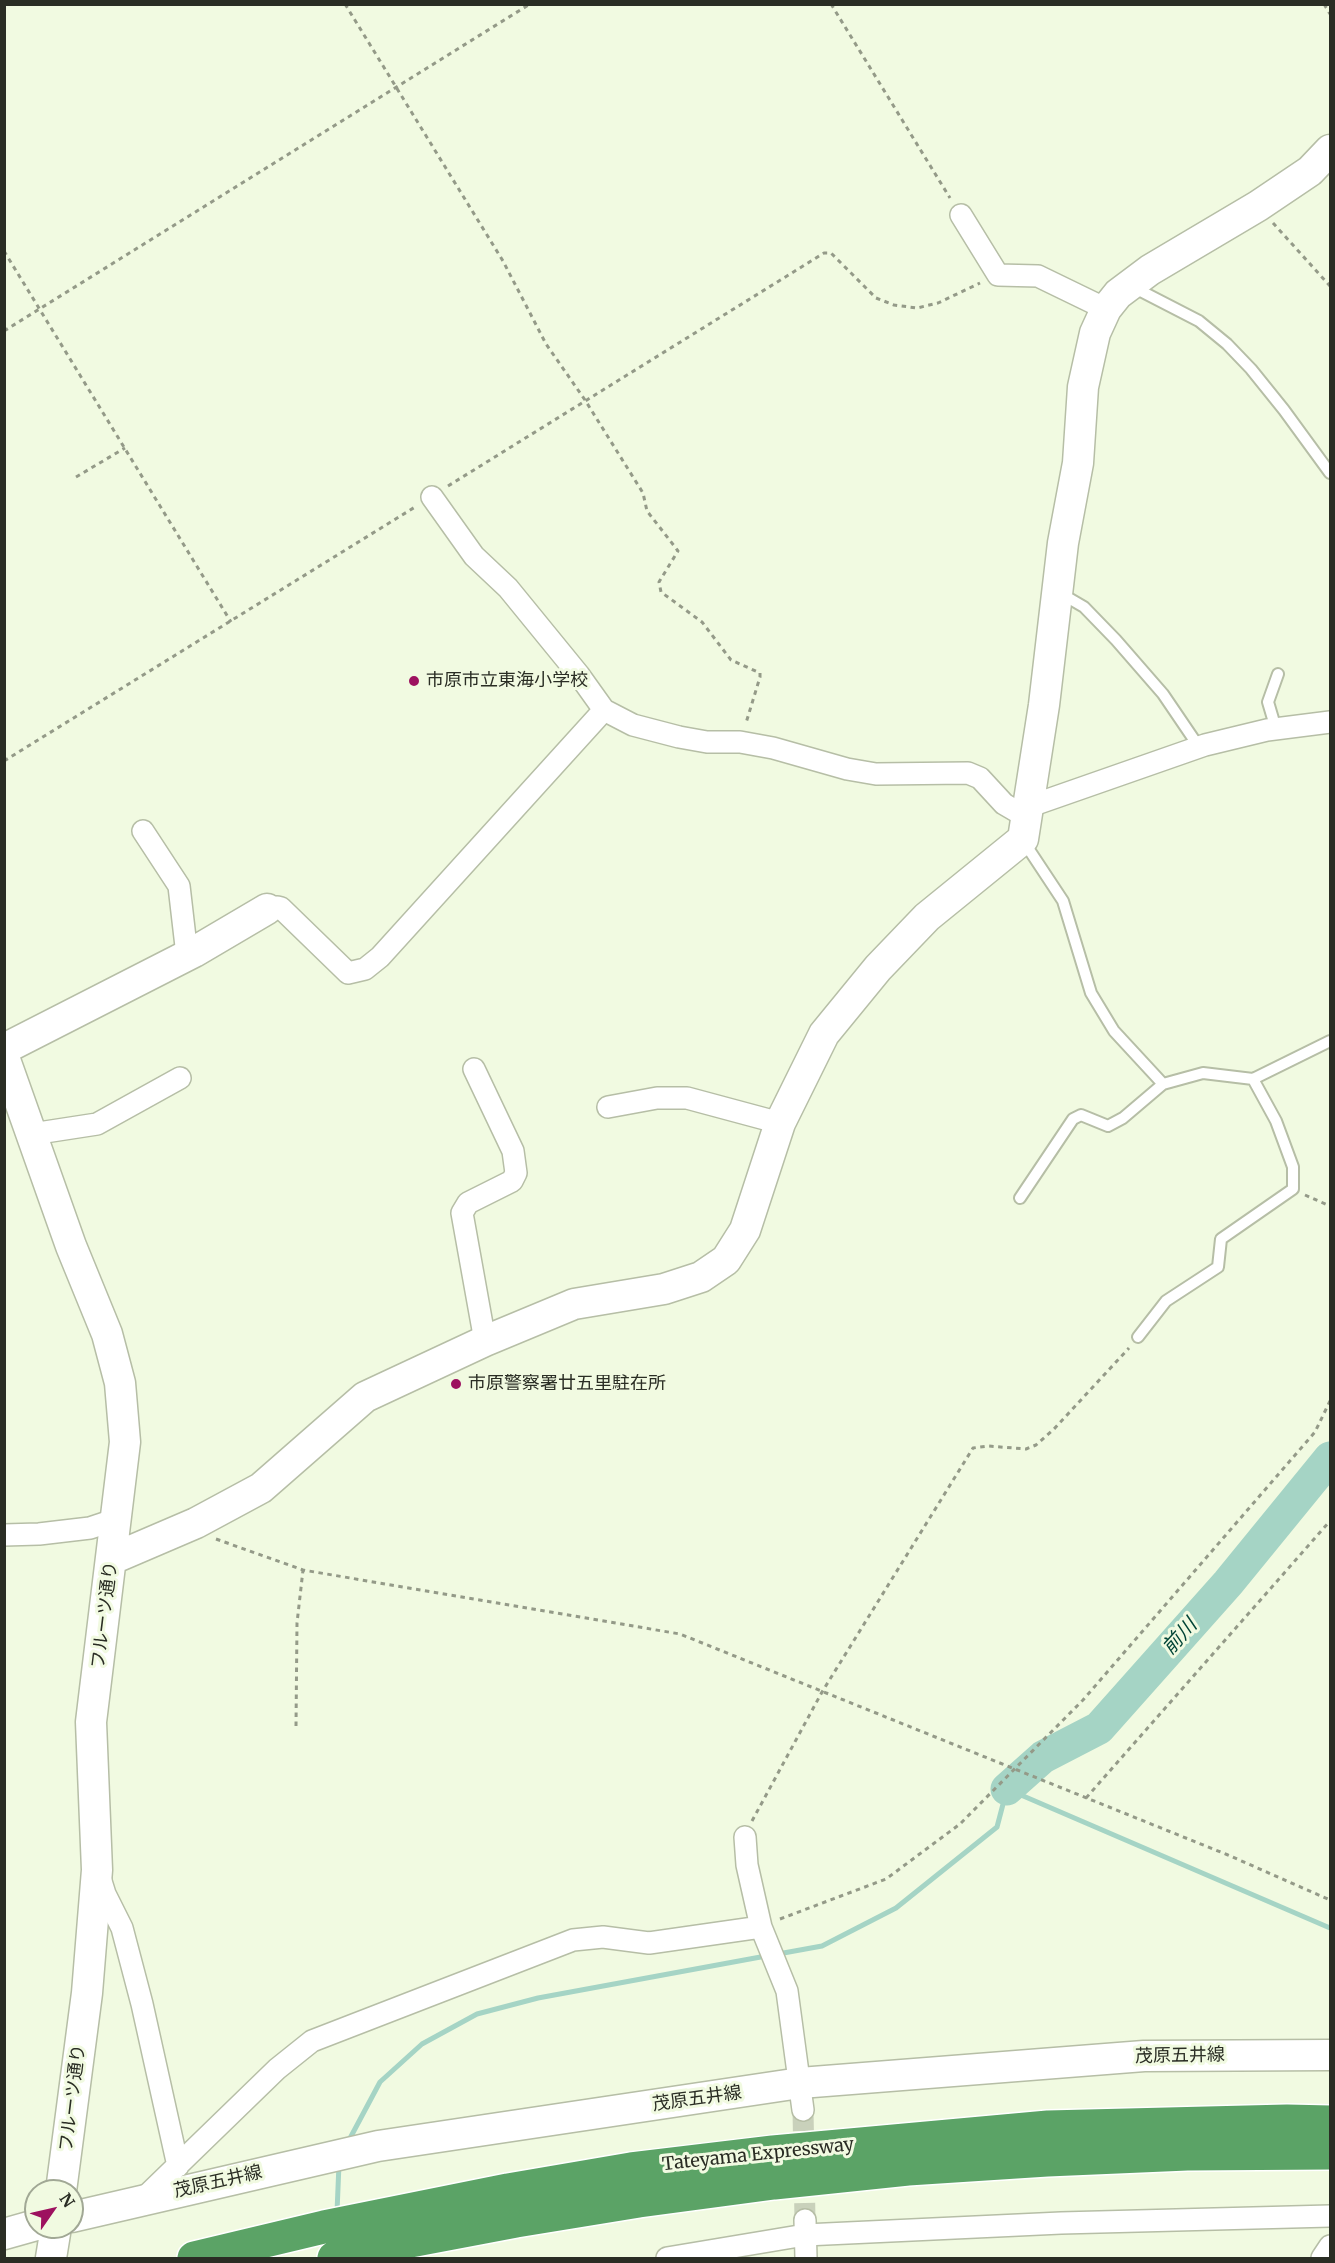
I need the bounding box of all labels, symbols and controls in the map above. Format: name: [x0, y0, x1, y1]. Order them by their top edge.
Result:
place label: 市原市立東海小学校: [426, 670, 588, 692]
marker: 市原市立東海小学校: [407, 674, 421, 688]
place label: 市原警察署廿五里駐在所: [468, 1373, 666, 1395]
marker: 市原警察署廿五里駐在所: [449, 1377, 463, 1391]
street label: フルーツ通り: [88, 1560, 122, 1670]
water label: 前川: [1158, 1614, 1202, 1660]
street label: フルーツ通り: [56, 2043, 90, 2153]
street label: 茂原五井線: [1135, 2044, 1225, 2068]
street label: 茂原五井線: [651, 2082, 743, 2116]
street label: Tateyama Expressway: [661, 2134, 855, 2176]
street label: 茂原五井線: [172, 2161, 264, 2203]
north arrow: [24, 2179, 84, 2239]
text: N: [55, 2189, 79, 2211]

